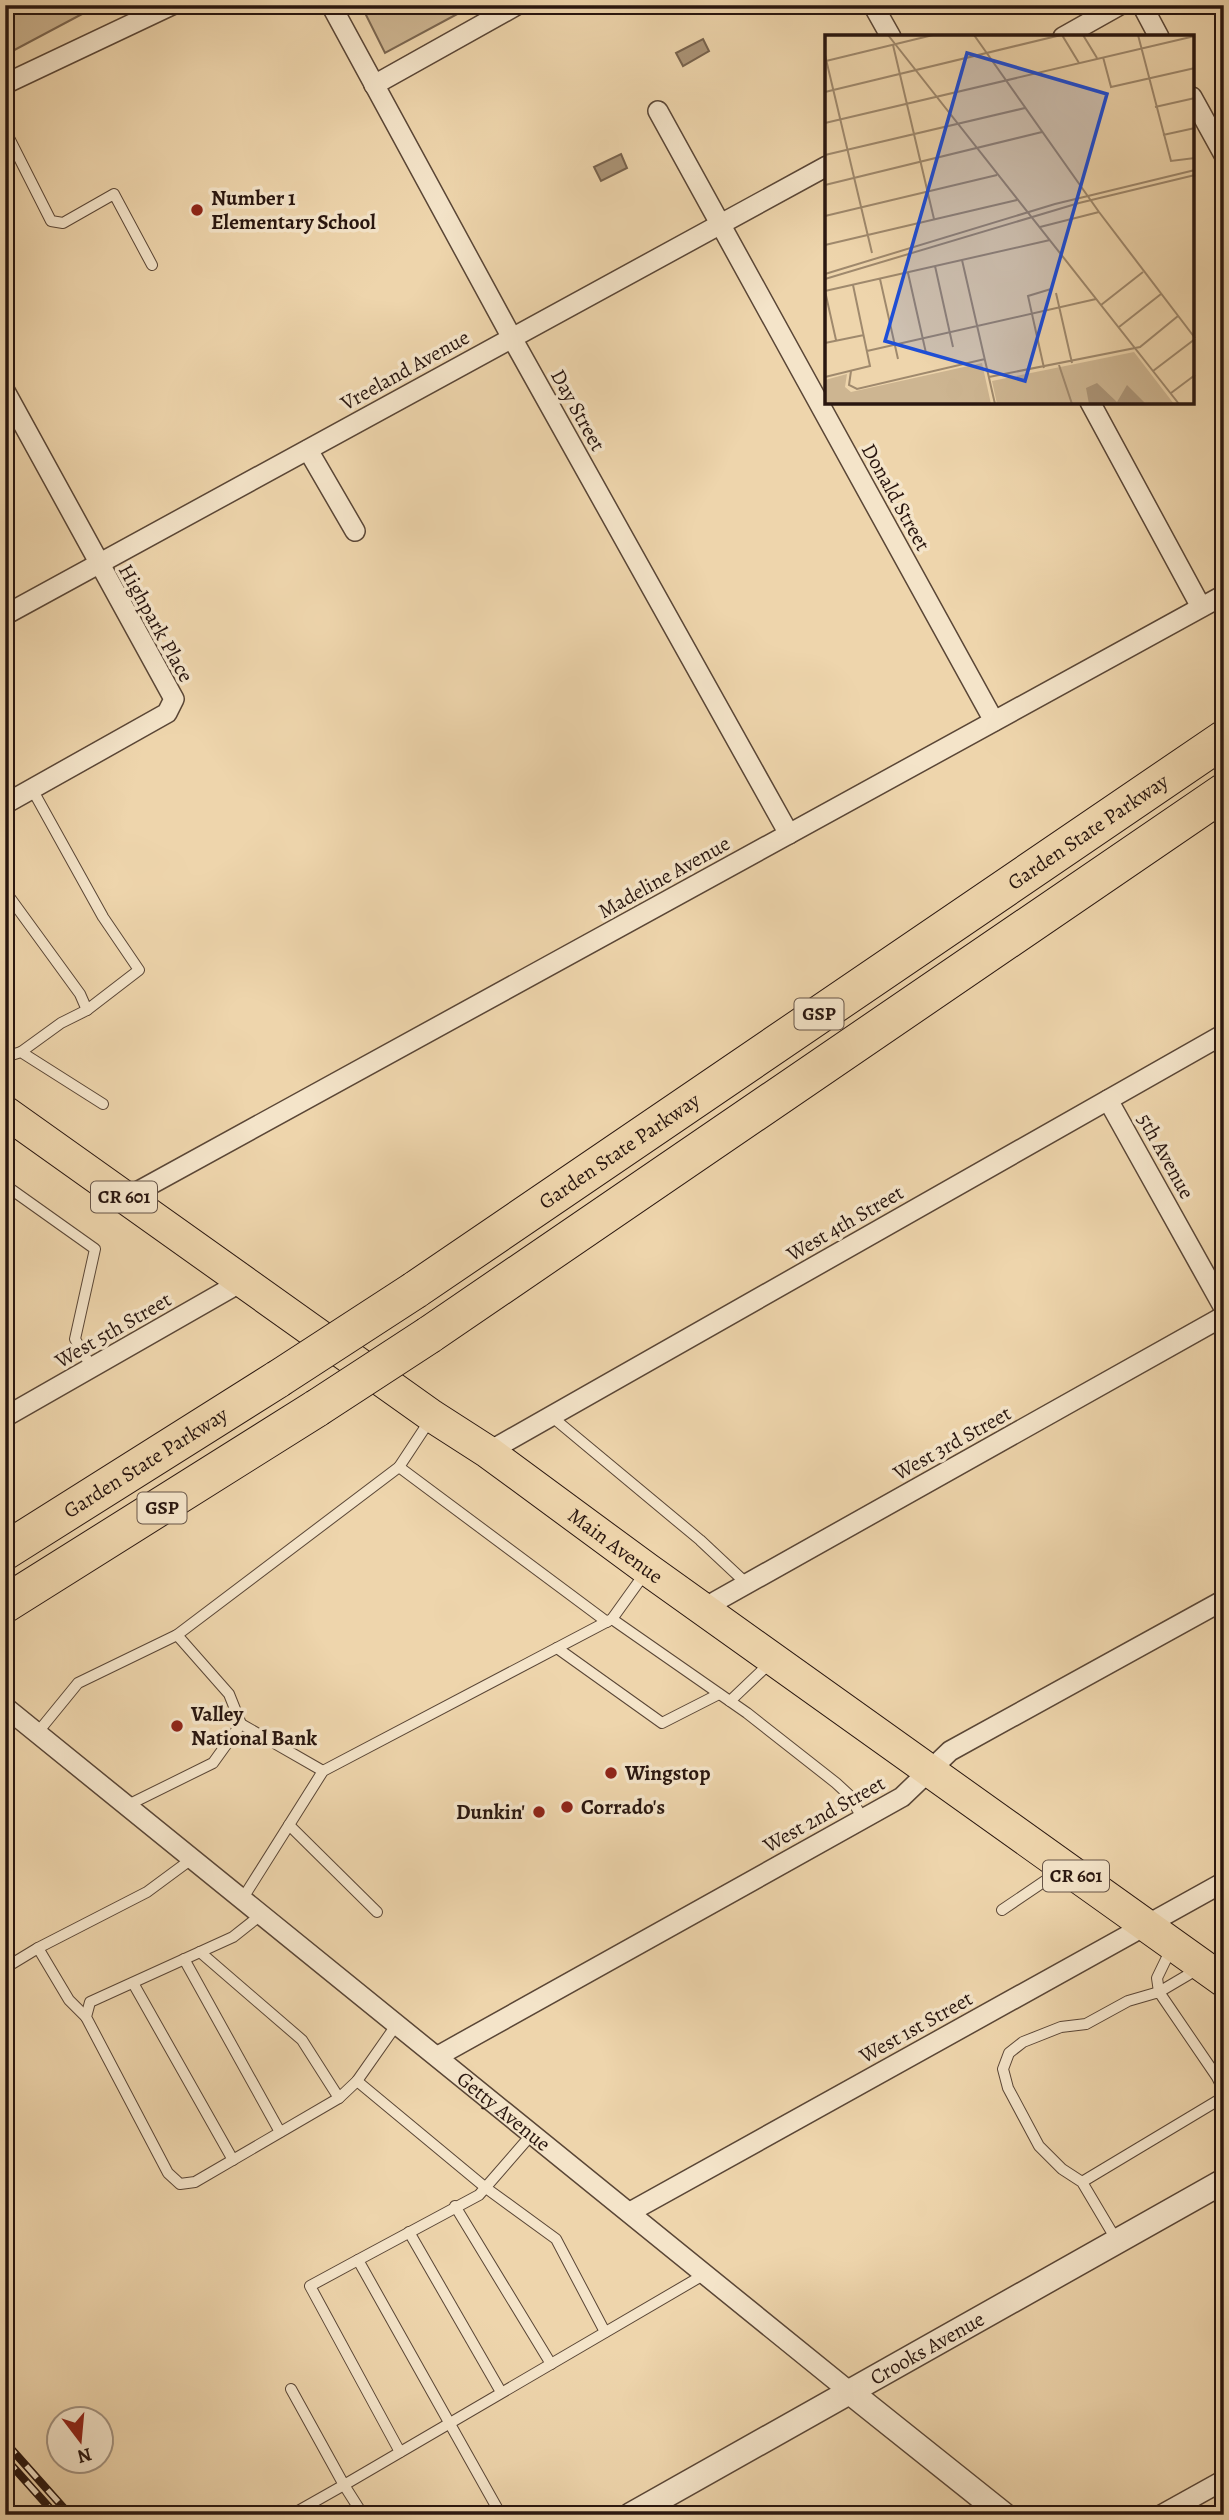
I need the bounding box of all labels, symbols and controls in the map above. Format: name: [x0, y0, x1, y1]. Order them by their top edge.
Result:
inset map: [825, 35, 1194, 404]
place label: Number 1 Elementary School: [211, 184, 376, 236]
marker: Number 1 Elementary School: [189, 202, 205, 218]
street label: Vreeland Avenue: [335, 323, 474, 417]
street label: Day Street: [544, 364, 612, 456]
street label: Donald Street: [855, 438, 937, 556]
street label: Highpark Place: [112, 559, 200, 687]
street label: Garden State Parkway: [1002, 767, 1174, 897]
street label: Madeline Avenue: [593, 829, 735, 925]
road number: GSP: [794, 998, 844, 1030]
street label: Garden State Parkway: [533, 1086, 706, 1216]
street label: 5th Avenue: [1131, 1108, 1201, 1204]
street label: West 4th Street: [781, 1178, 909, 1268]
road number: CR 601: [91, 1182, 157, 1212]
street label: West 5th Street: [49, 1285, 176, 1375]
street label: West 3rd Street: [887, 1399, 1016, 1487]
street label: Garden State Parkway: [58, 1400, 233, 1525]
road number: GSP: [138, 1492, 186, 1524]
street label: Main Avenue: [562, 1501, 669, 1590]
place label: Valley National Bank: [190, 1700, 317, 1752]
marker: Valley National Bank: [169, 1718, 185, 1734]
place label: Wingstop: [624, 1759, 710, 1787]
marker: Wingstop: [603, 1765, 619, 1781]
street label: West 2nd Street: [757, 1769, 890, 1860]
place label: Corrado's: [581, 1793, 665, 1821]
place label: Dunkin': [456, 1798, 525, 1826]
marker: Corrado's: [559, 1799, 575, 1815]
marker: Dunkin': [531, 1804, 547, 1820]
road number: CR 601: [1043, 1860, 1109, 1892]
street label: West 1st Street: [854, 1984, 978, 2070]
street label: Getty Avenue: [451, 2065, 556, 2158]
street label: Crooks Avenue: [865, 2305, 990, 2392]
north arrow: [46, 2404, 116, 2474]
text: N: [74, 2441, 95, 2470]

